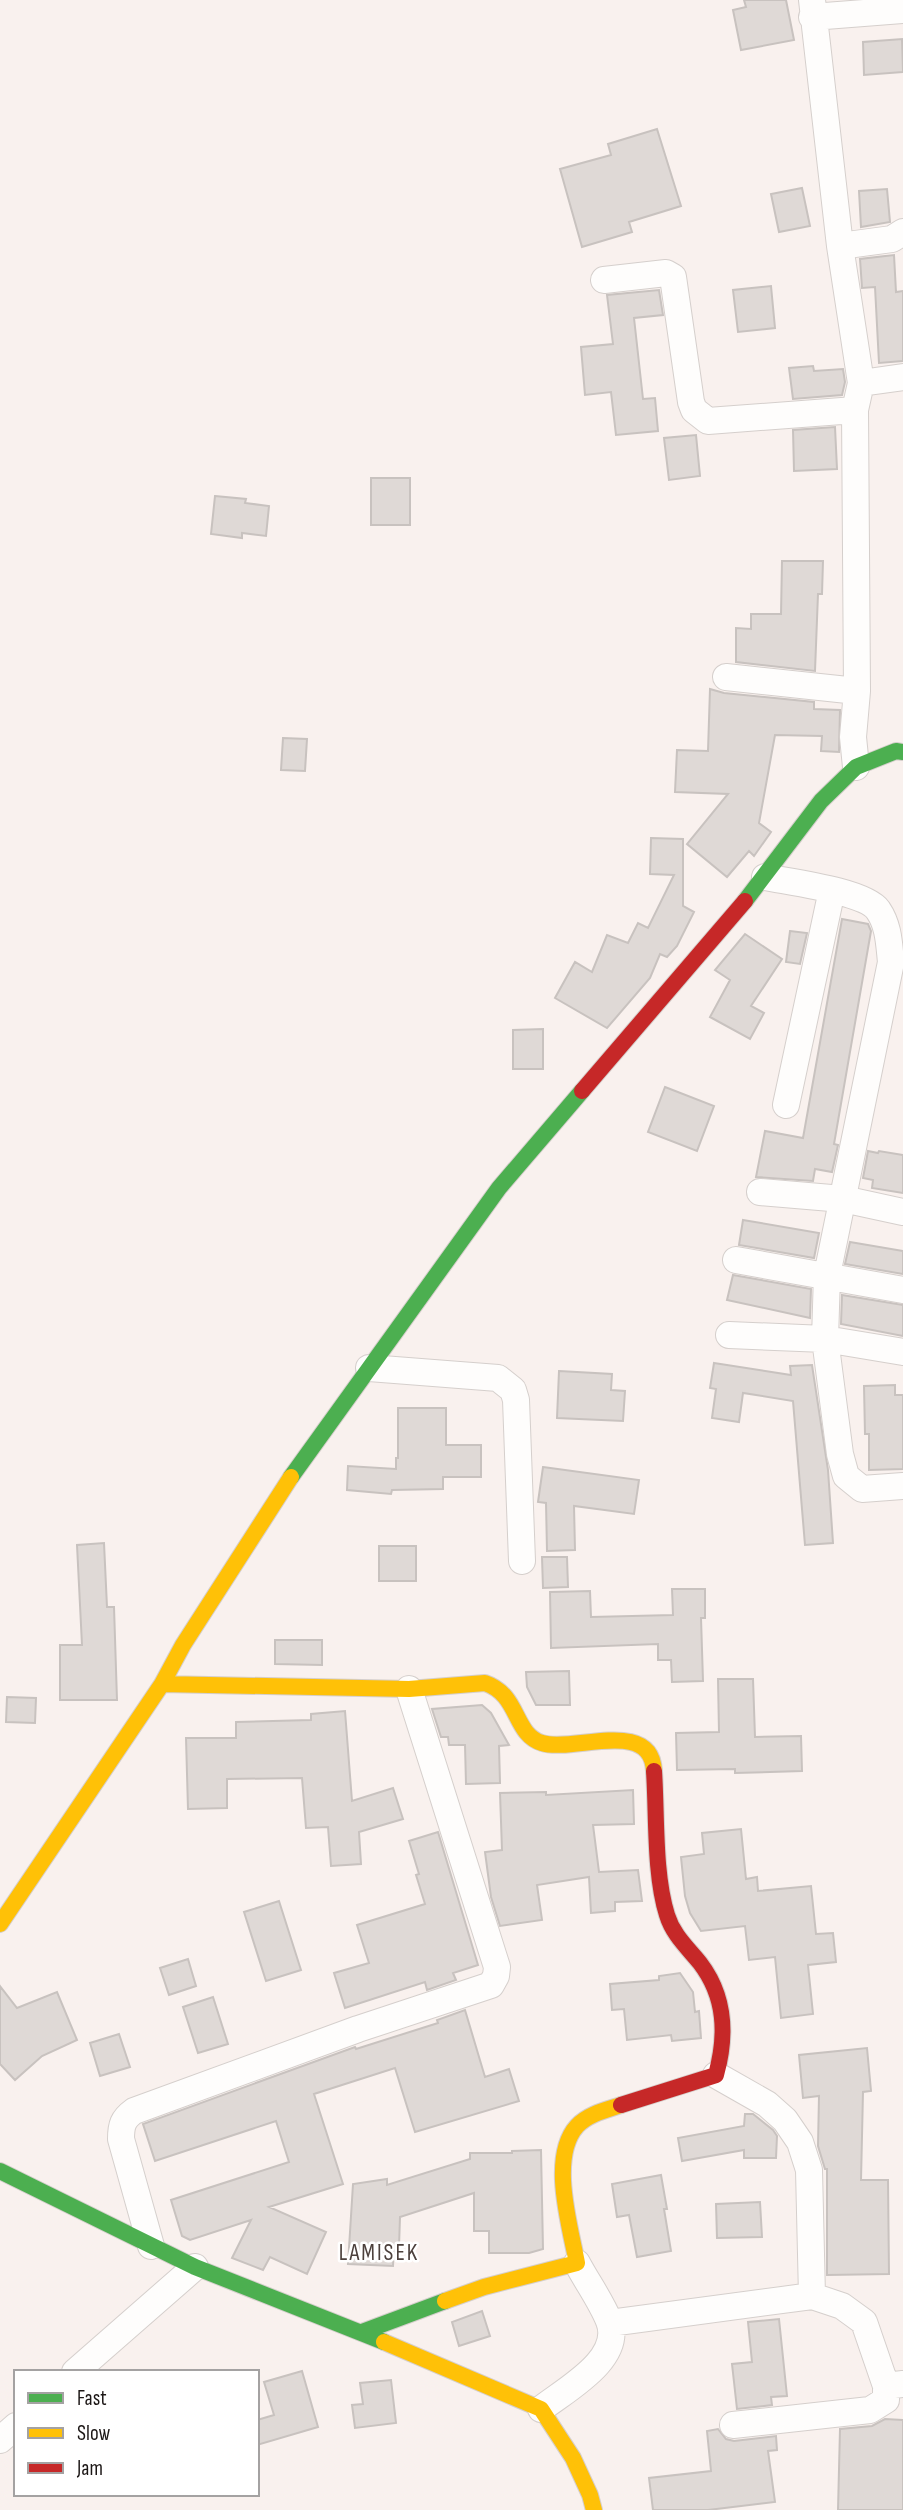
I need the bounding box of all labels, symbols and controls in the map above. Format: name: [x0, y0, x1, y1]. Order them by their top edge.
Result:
district label: LAMISEK: [339, 2239, 419, 2267]
legend: [14, 2370, 259, 2496]
text: Fast: [77, 2386, 107, 2411]
text: Slow: [77, 2421, 111, 2446]
text: Jam: [76, 2456, 103, 2481]

